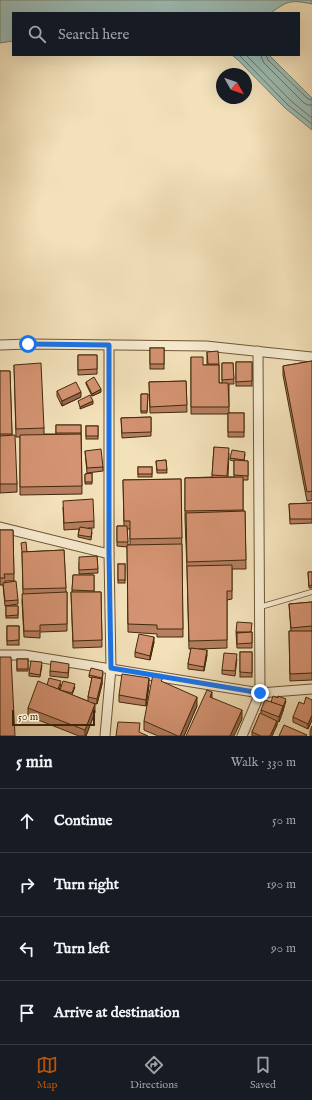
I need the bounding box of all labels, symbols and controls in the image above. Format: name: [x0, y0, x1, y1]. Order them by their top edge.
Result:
search box: [12, 12, 300, 56]
icon: search: [26, 23, 48, 45]
text: Search here: [58, 25, 129, 44]
north arrow: [216, 68, 252, 104]
route start: [19, 335, 37, 353]
route end: [251, 684, 269, 702]
scale bar: [12, 708, 95, 727]
text: 50 m: [18, 710, 38, 724]
text: 5 min: [16, 752, 53, 773]
text: Walk · 330 m: [231, 754, 296, 771]
icon: ahead: [16, 810, 38, 832]
text: Continue: [54, 811, 112, 830]
text: 50 m: [272, 812, 296, 829]
icon: right: [16, 874, 38, 896]
text: Turn right: [54, 875, 119, 894]
text: 190 m: [266, 876, 296, 893]
icon: left: [16, 938, 38, 960]
text: Turn left: [54, 939, 110, 958]
text: 90 m: [271, 940, 296, 957]
icon: arrive: [16, 1002, 38, 1024]
text: Arrive at destination: [54, 1003, 180, 1022]
tab: Map: [36, 1054, 58, 1092]
tab: Directions: [130, 1054, 178, 1092]
tab: Saved: [250, 1054, 276, 1092]

